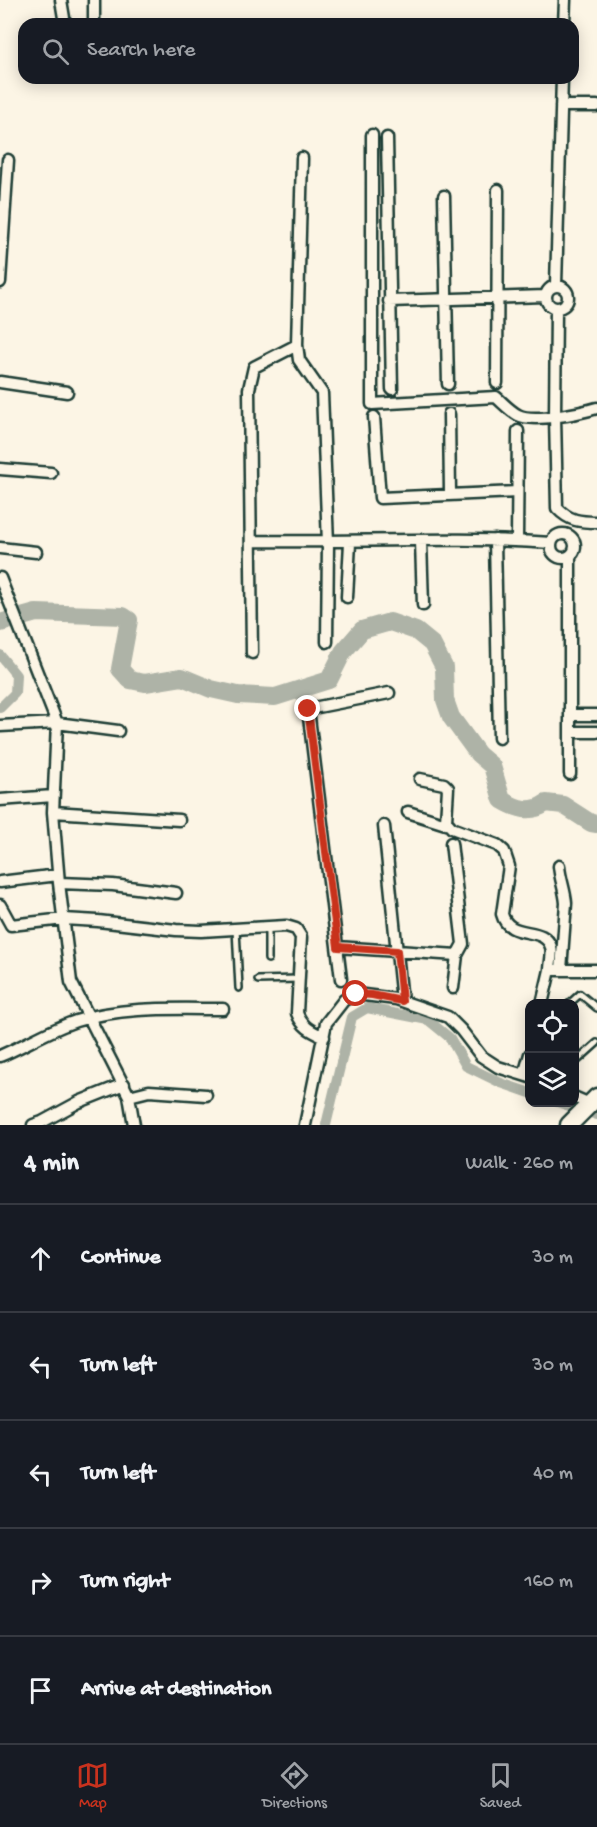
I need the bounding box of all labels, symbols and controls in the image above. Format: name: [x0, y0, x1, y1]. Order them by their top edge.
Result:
search box: [18, 18, 579, 84]
icon: search: [39, 35, 72, 68]
text: Search here: [87, 38, 195, 64]
route end: [294, 695, 320, 721]
route start: [342, 980, 368, 1006]
map controls: [525, 999, 579, 1107]
button: locate: [525, 999, 579, 1053]
button: layers: [525, 1053, 579, 1107]
text: 4 min: [24, 1149, 79, 1180]
text: Walk · 260 m: [466, 1153, 573, 1176]
icon: ahead: [24, 1242, 57, 1275]
text: Continue: [81, 1245, 161, 1271]
text: 30 m: [532, 1247, 573, 1270]
icon: left: [24, 1350, 57, 1383]
text: Turn left: [81, 1353, 155, 1379]
text: 30 m: [532, 1355, 573, 1378]
icon: left: [24, 1458, 57, 1491]
text: Turn left: [81, 1461, 155, 1487]
text: 40 m: [533, 1463, 573, 1486]
icon: right: [24, 1566, 57, 1599]
text: Turn right: [81, 1569, 169, 1595]
text: 160 m: [524, 1571, 573, 1594]
icon: arrive: [24, 1674, 57, 1707]
text: Arrive at destination: [81, 1677, 271, 1703]
tab: Map: [76, 1759, 109, 1814]
tab: Directions: [262, 1759, 327, 1814]
tab: Saved: [480, 1759, 521, 1814]

